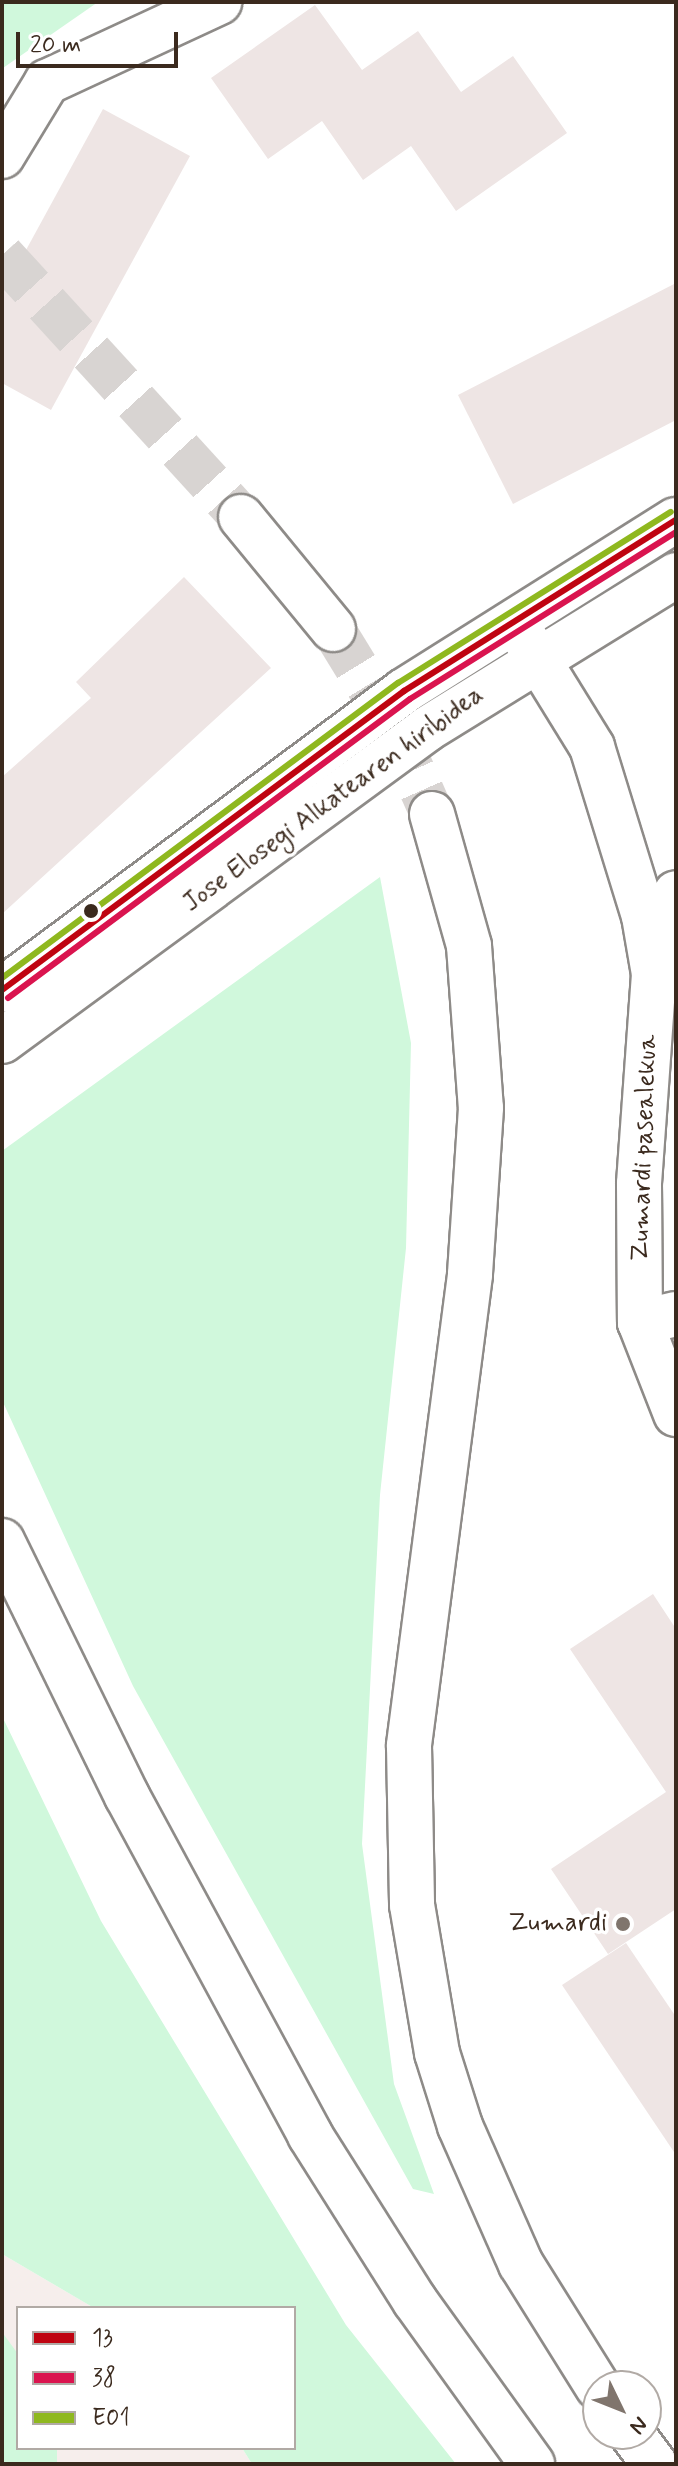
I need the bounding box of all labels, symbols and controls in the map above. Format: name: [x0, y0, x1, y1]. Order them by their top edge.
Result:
scale bar: [20, 16, 182, 66]
text: 20 m: [30, 30, 81, 61]
street label: Jose Elosegi Alkatearen hiribidea: [178, 681, 490, 919]
unlabelled marker: [83, 903, 99, 919]
street label: Zumardi pasealekua: [625, 1035, 665, 1261]
place label: Zumardi: [508, 1908, 607, 1940]
marker: Zumardi: [614, 1915, 632, 1933]
legend: [16, 2306, 296, 2450]
text: 13: [92, 2323, 113, 2354]
text: 38: [92, 2363, 116, 2394]
north arrow: [582, 2370, 662, 2450]
text: E01: [92, 2403, 130, 2434]
text: N: [623, 2410, 653, 2440]

